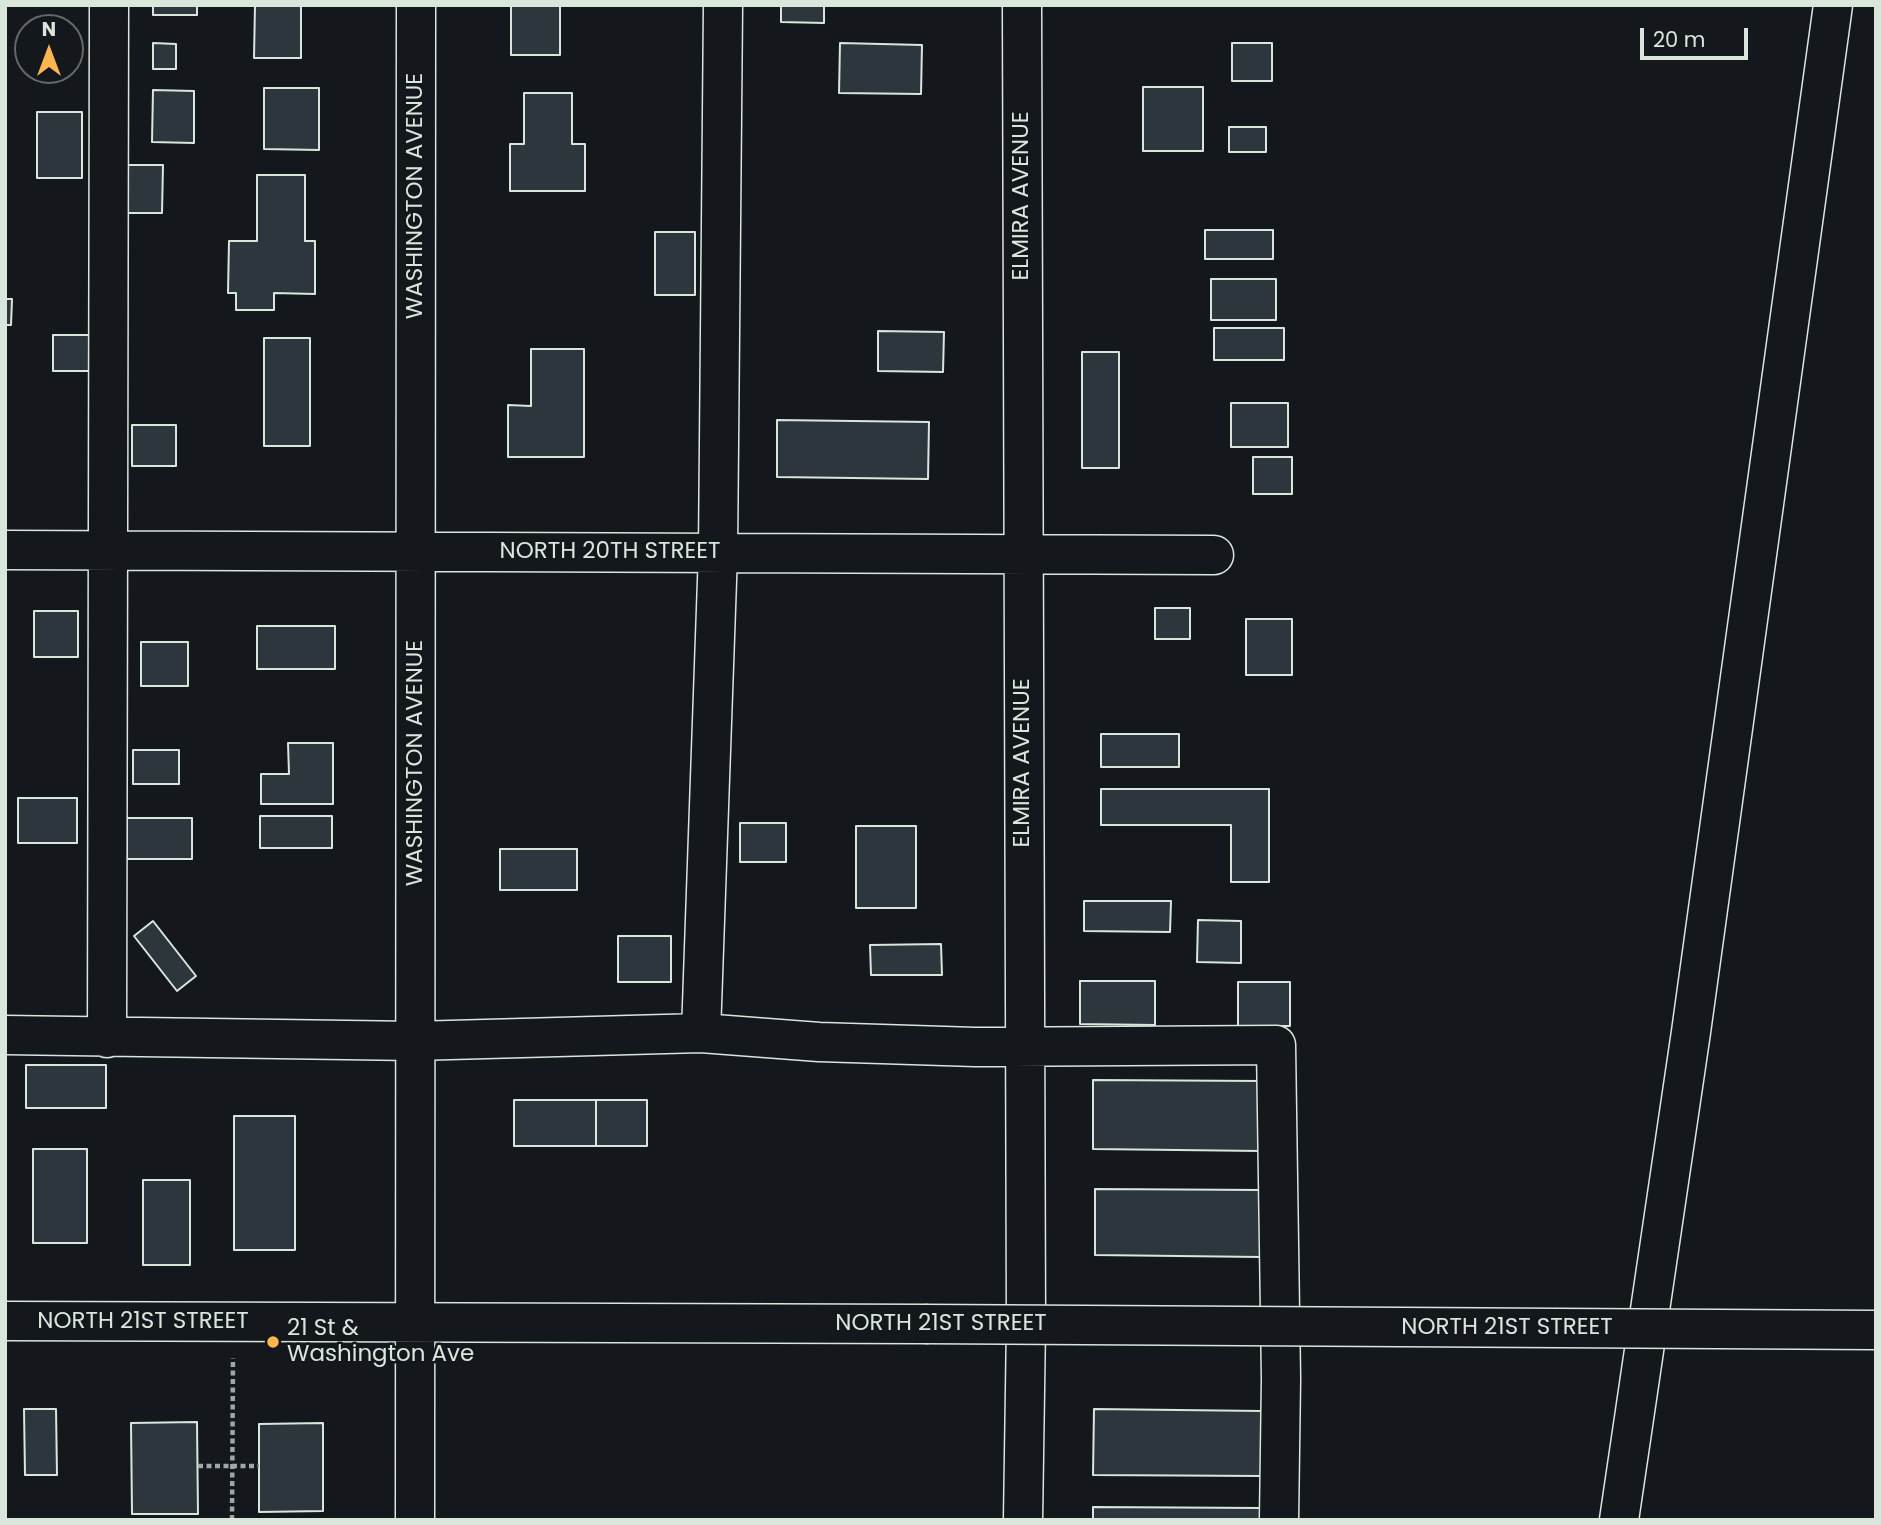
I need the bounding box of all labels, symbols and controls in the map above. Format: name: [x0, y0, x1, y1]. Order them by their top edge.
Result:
north arrow: [14, 14, 84, 84]
scale bar: [1643, 14, 1752, 58]
text: N: [42, 16, 56, 43]
text: 20 m: [1653, 25, 1706, 54]
street label: WASHINGTON AVENUE: [402, 73, 430, 319]
street label: ELMIRA AVENUE: [1008, 111, 1036, 281]
street label: NORTH 20TH STREET: [500, 538, 720, 566]
street label: WASHINGTON AVENUE: [402, 640, 430, 886]
street label: ELMIRA AVENUE: [1009, 678, 1037, 848]
street label: NORTH 21ST STREET: [37, 1308, 249, 1336]
street label: NORTH 21ST STREET: [835, 1310, 1047, 1338]
street label: NORTH 21ST STREET: [1401, 1314, 1613, 1342]
place label: 21 St & Washington Ave: [287, 1315, 474, 1369]
marker: 21 St & Washington Ave: [265, 1334, 281, 1350]

